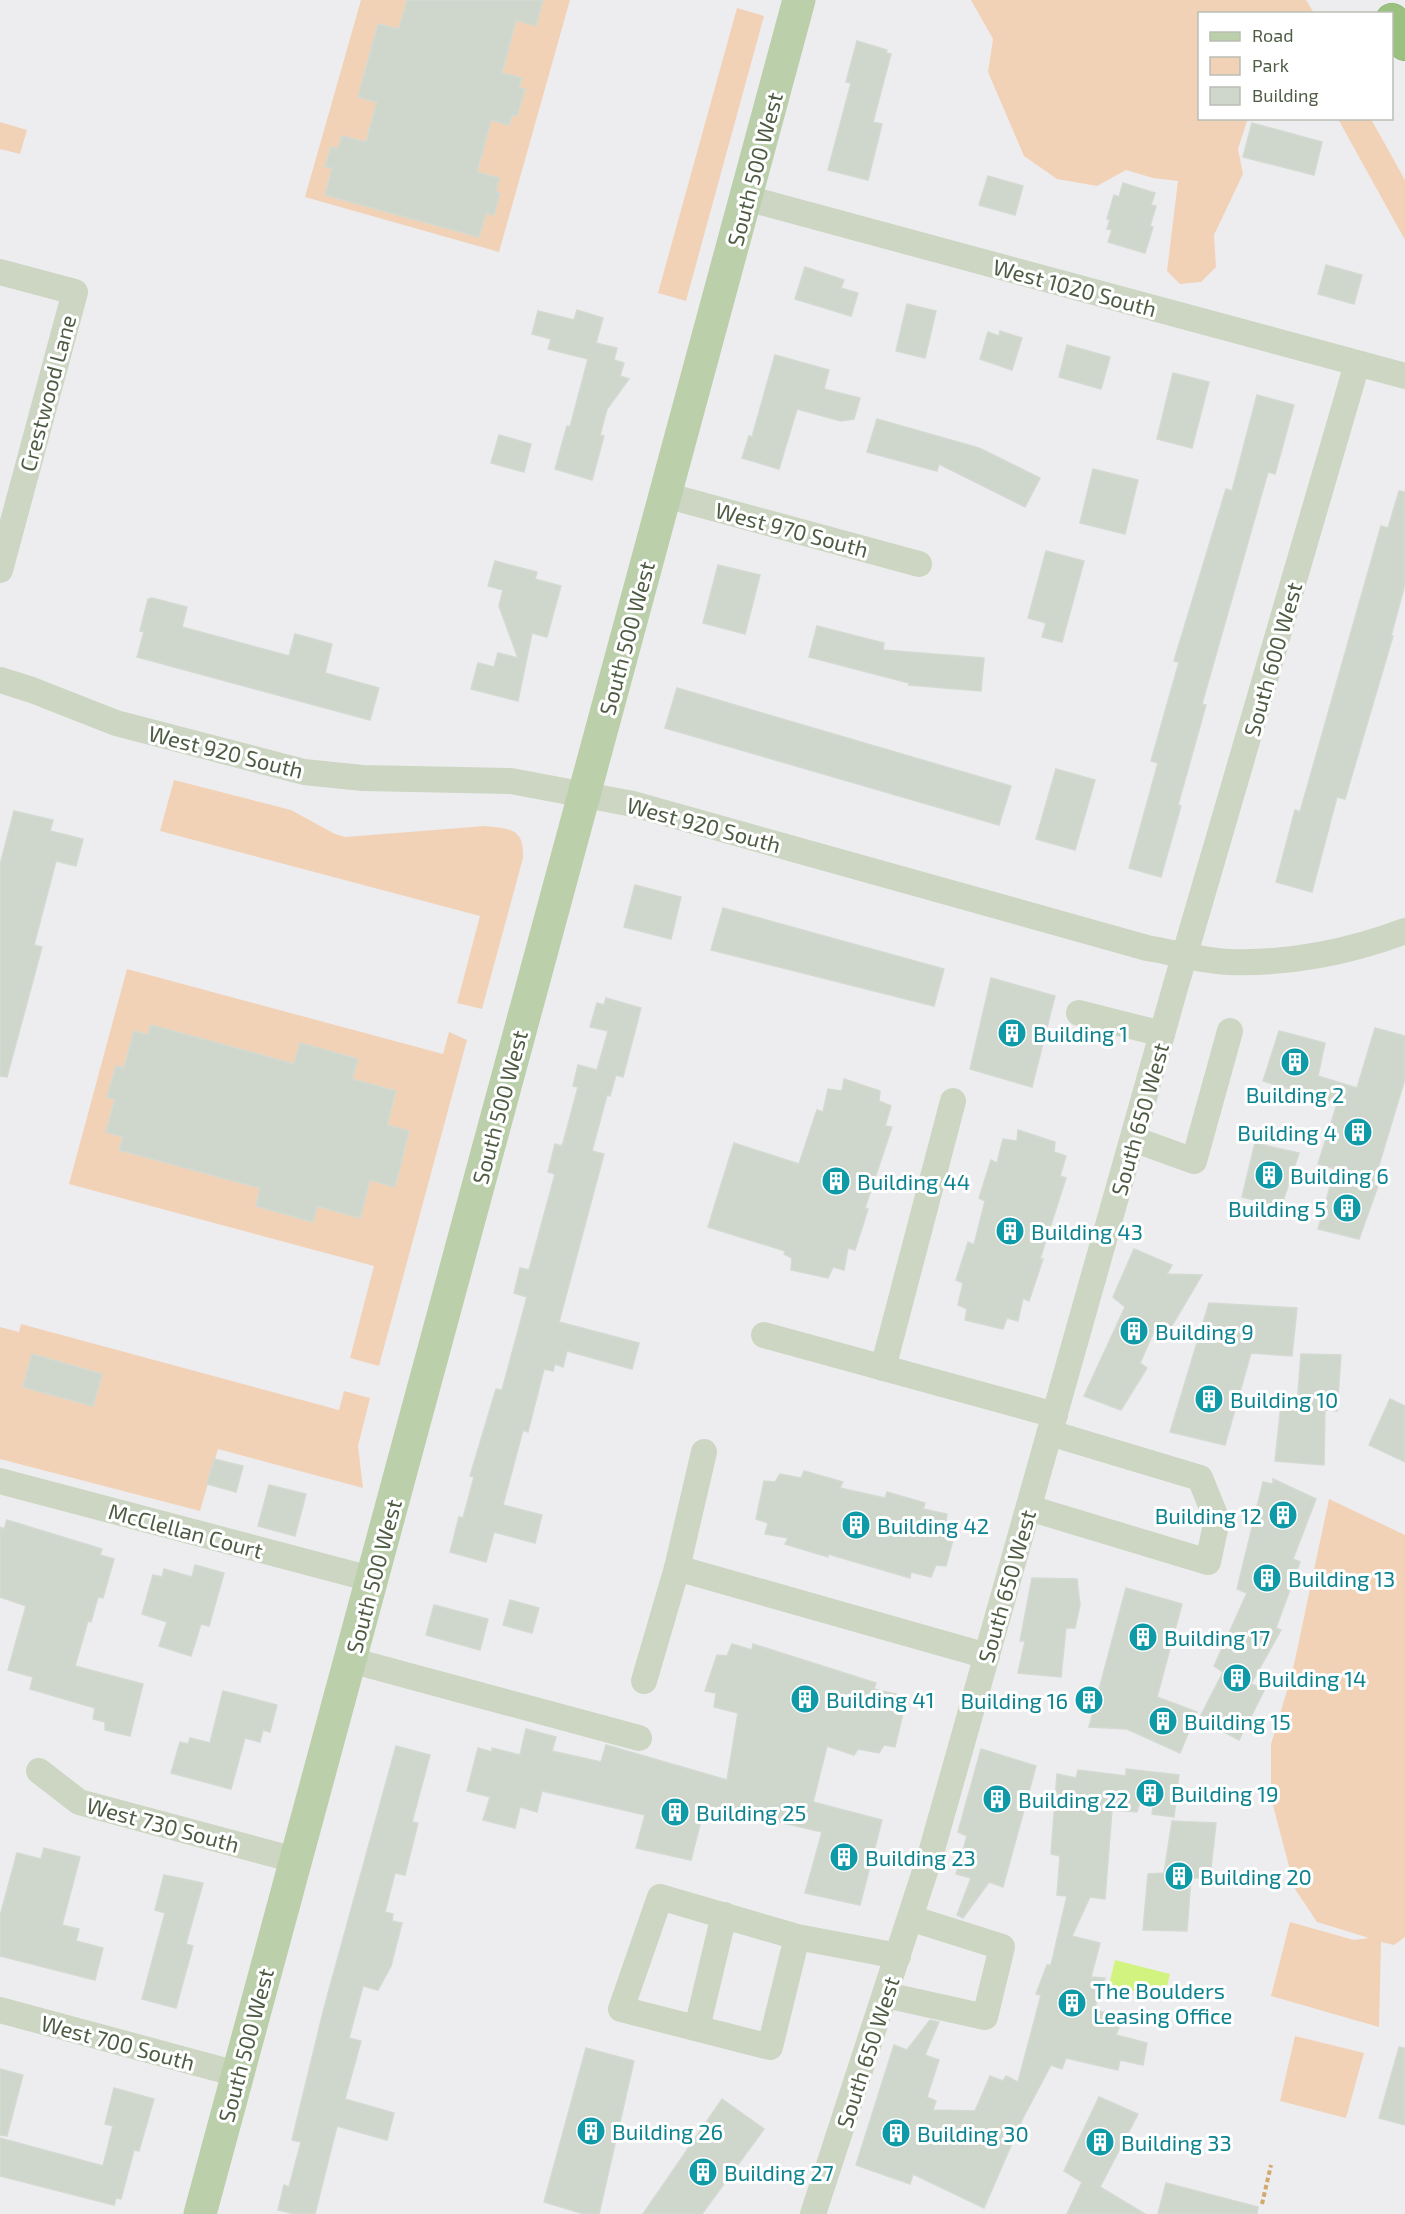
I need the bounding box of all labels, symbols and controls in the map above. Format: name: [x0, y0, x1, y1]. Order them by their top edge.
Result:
legend: [1198, 12, 1393, 120]
text: Road: [1252, 24, 1293, 46]
text: Park: [1252, 54, 1289, 76]
text: Building: [1252, 84, 1319, 106]
street label: South 500 West: [721, 89, 787, 249]
street label: West 1020 South: [991, 253, 1159, 321]
street label: Crestwood Lane: [14, 312, 80, 474]
street label: West 970 South: [713, 496, 871, 562]
street label: South 500 West: [593, 558, 659, 718]
street label: South 600 West: [1238, 579, 1306, 739]
street label: West 920 South: [146, 719, 306, 783]
street label: West 920 South: [624, 791, 784, 857]
building icon: Building 1: [996, 1017, 1028, 1049]
place label: Building 1: [1033, 1020, 1128, 1046]
street label: South 500 West: [466, 1027, 532, 1187]
street label: South 650 West: [1105, 1040, 1173, 1198]
building icon: Building 2: [1279, 1046, 1311, 1078]
place label: Building 2: [1246, 1081, 1344, 1107]
building icon: Building 4: [1342, 1116, 1374, 1148]
place label: Building 4: [1237, 1119, 1337, 1145]
building icon: Building 6: [1253, 1159, 1285, 1191]
place label: Building 6: [1290, 1162, 1389, 1188]
building icon: Building 44: [820, 1165, 852, 1197]
place label: Building 44: [857, 1168, 970, 1194]
building icon: Building 5: [1331, 1192, 1363, 1224]
place label: Building 5: [1228, 1195, 1326, 1221]
building icon: Building 43: [994, 1215, 1026, 1247]
place label: Building 43: [1031, 1218, 1143, 1244]
building icon: Building 9: [1118, 1315, 1150, 1347]
place label: Building 9: [1155, 1318, 1254, 1344]
building icon: Building 10: [1193, 1383, 1225, 1415]
place label: Building 10: [1230, 1386, 1338, 1412]
street label: South 500 West: [340, 1496, 406, 1656]
street label: McClellan Court: [106, 1497, 266, 1563]
building icon: Building 12: [1267, 1499, 1299, 1531]
place label: Building 12: [1155, 1502, 1262, 1528]
street label: South 650 West: [972, 1507, 1040, 1665]
building icon: Building 42: [840, 1509, 872, 1541]
place label: Building 42: [877, 1512, 989, 1538]
building icon: Building 13: [1251, 1562, 1283, 1594]
place label: Building 13: [1288, 1565, 1395, 1591]
building icon: Building 17: [1127, 1621, 1159, 1653]
place label: Building 17: [1164, 1624, 1270, 1650]
building icon: Building 14: [1221, 1662, 1253, 1694]
place label: Building 14: [1258, 1665, 1366, 1691]
building icon: Building 41: [789, 1683, 821, 1715]
building icon: Building 16: [1073, 1684, 1105, 1716]
place label: Building 41: [826, 1686, 934, 1712]
place label: Building 16: [960, 1687, 1068, 1713]
building icon: Building 15: [1147, 1705, 1179, 1737]
place label: Building 15: [1184, 1708, 1291, 1734]
building icon: Building 19: [1134, 1777, 1166, 1809]
place label: Building 19: [1171, 1780, 1279, 1806]
building icon: Building 22: [981, 1783, 1013, 1815]
place label: Building 22: [1018, 1786, 1129, 1812]
street label: West 730 South: [84, 1791, 242, 1857]
building icon: Building 25: [659, 1796, 691, 1828]
place label: Building 25: [696, 1799, 806, 1825]
building icon: Building 23: [828, 1841, 860, 1873]
place label: Building 23: [865, 1844, 976, 1870]
building icon: Building 20: [1163, 1860, 1195, 1892]
place label: Building 20: [1200, 1863, 1312, 1889]
street label: South 500 West: [212, 1965, 278, 2125]
street label: South 650 West: [830, 1973, 904, 2131]
place label: The Boulders Leasing Office: [1093, 1977, 1232, 2028]
building icon: The Boulders Leasing Office: [1056, 1987, 1088, 2019]
street label: West 700 South: [38, 2009, 198, 2075]
building icon: Building 26: [575, 2115, 607, 2147]
building icon: Building 30: [880, 2117, 912, 2149]
place label: Building 26: [612, 2118, 723, 2144]
place label: Building 30: [917, 2120, 1029, 2146]
building icon: Building 33: [1084, 2126, 1116, 2158]
place label: Building 33: [1121, 2129, 1232, 2155]
building icon: Building 27: [687, 2156, 719, 2188]
place label: Building 27: [724, 2159, 834, 2185]

